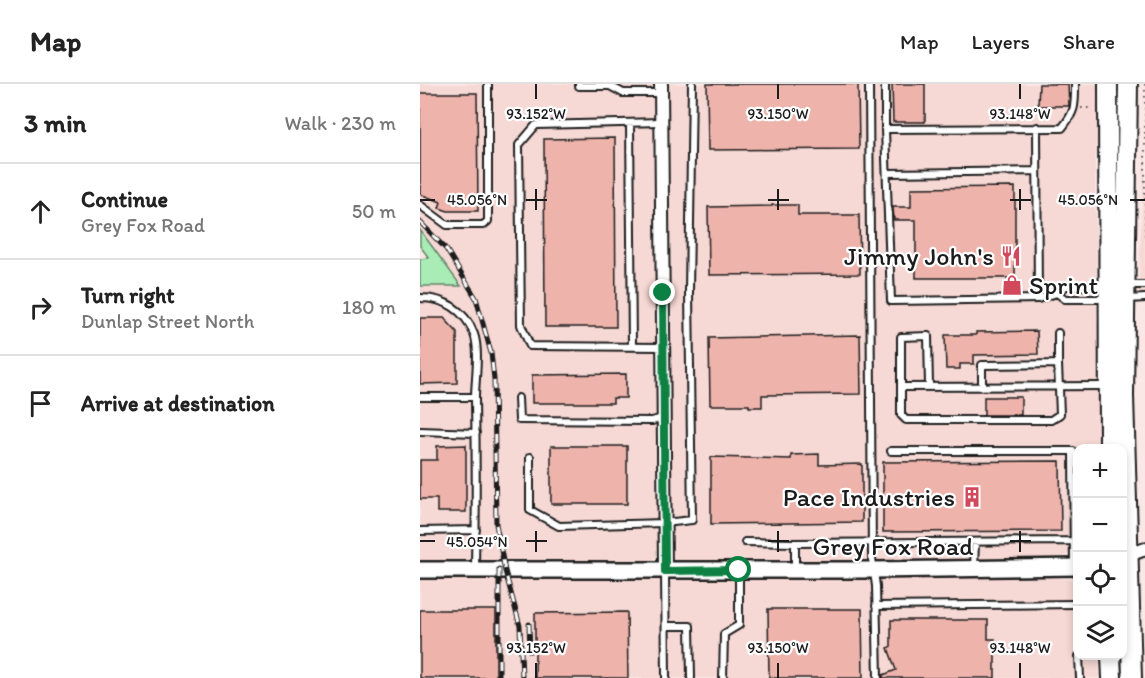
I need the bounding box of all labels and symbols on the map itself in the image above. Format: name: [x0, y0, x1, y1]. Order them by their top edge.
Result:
text: 93.152°W: [506, 105, 566, 123]
text: 93.150°W: [747, 105, 809, 123]
text: 93.148°W: [989, 105, 1051, 123]
text: 45.056°N: [447, 191, 507, 209]
text: 45.056°N: [1058, 191, 1118, 209]
place label: Jimmy John's: [844, 240, 994, 272]
restaurant icon: Jimmy John's: [999, 244, 1023, 268]
place label: Sprint: [1029, 269, 1099, 301]
shop icon: Sprint: [1000, 273, 1024, 297]
route end: [649, 279, 675, 305]
place label: Pace Industries: [783, 481, 955, 513]
building icon: Pace Industries: [960, 485, 984, 509]
street label: Grey Fox Road: [812, 530, 974, 562]
text: 45.054°N: [446, 533, 508, 551]
route start: [725, 556, 751, 582]
text: 93.152°W: [506, 639, 566, 657]
text: 93.150°W: [747, 639, 809, 657]
text: 93.148°W: [989, 639, 1051, 657]

